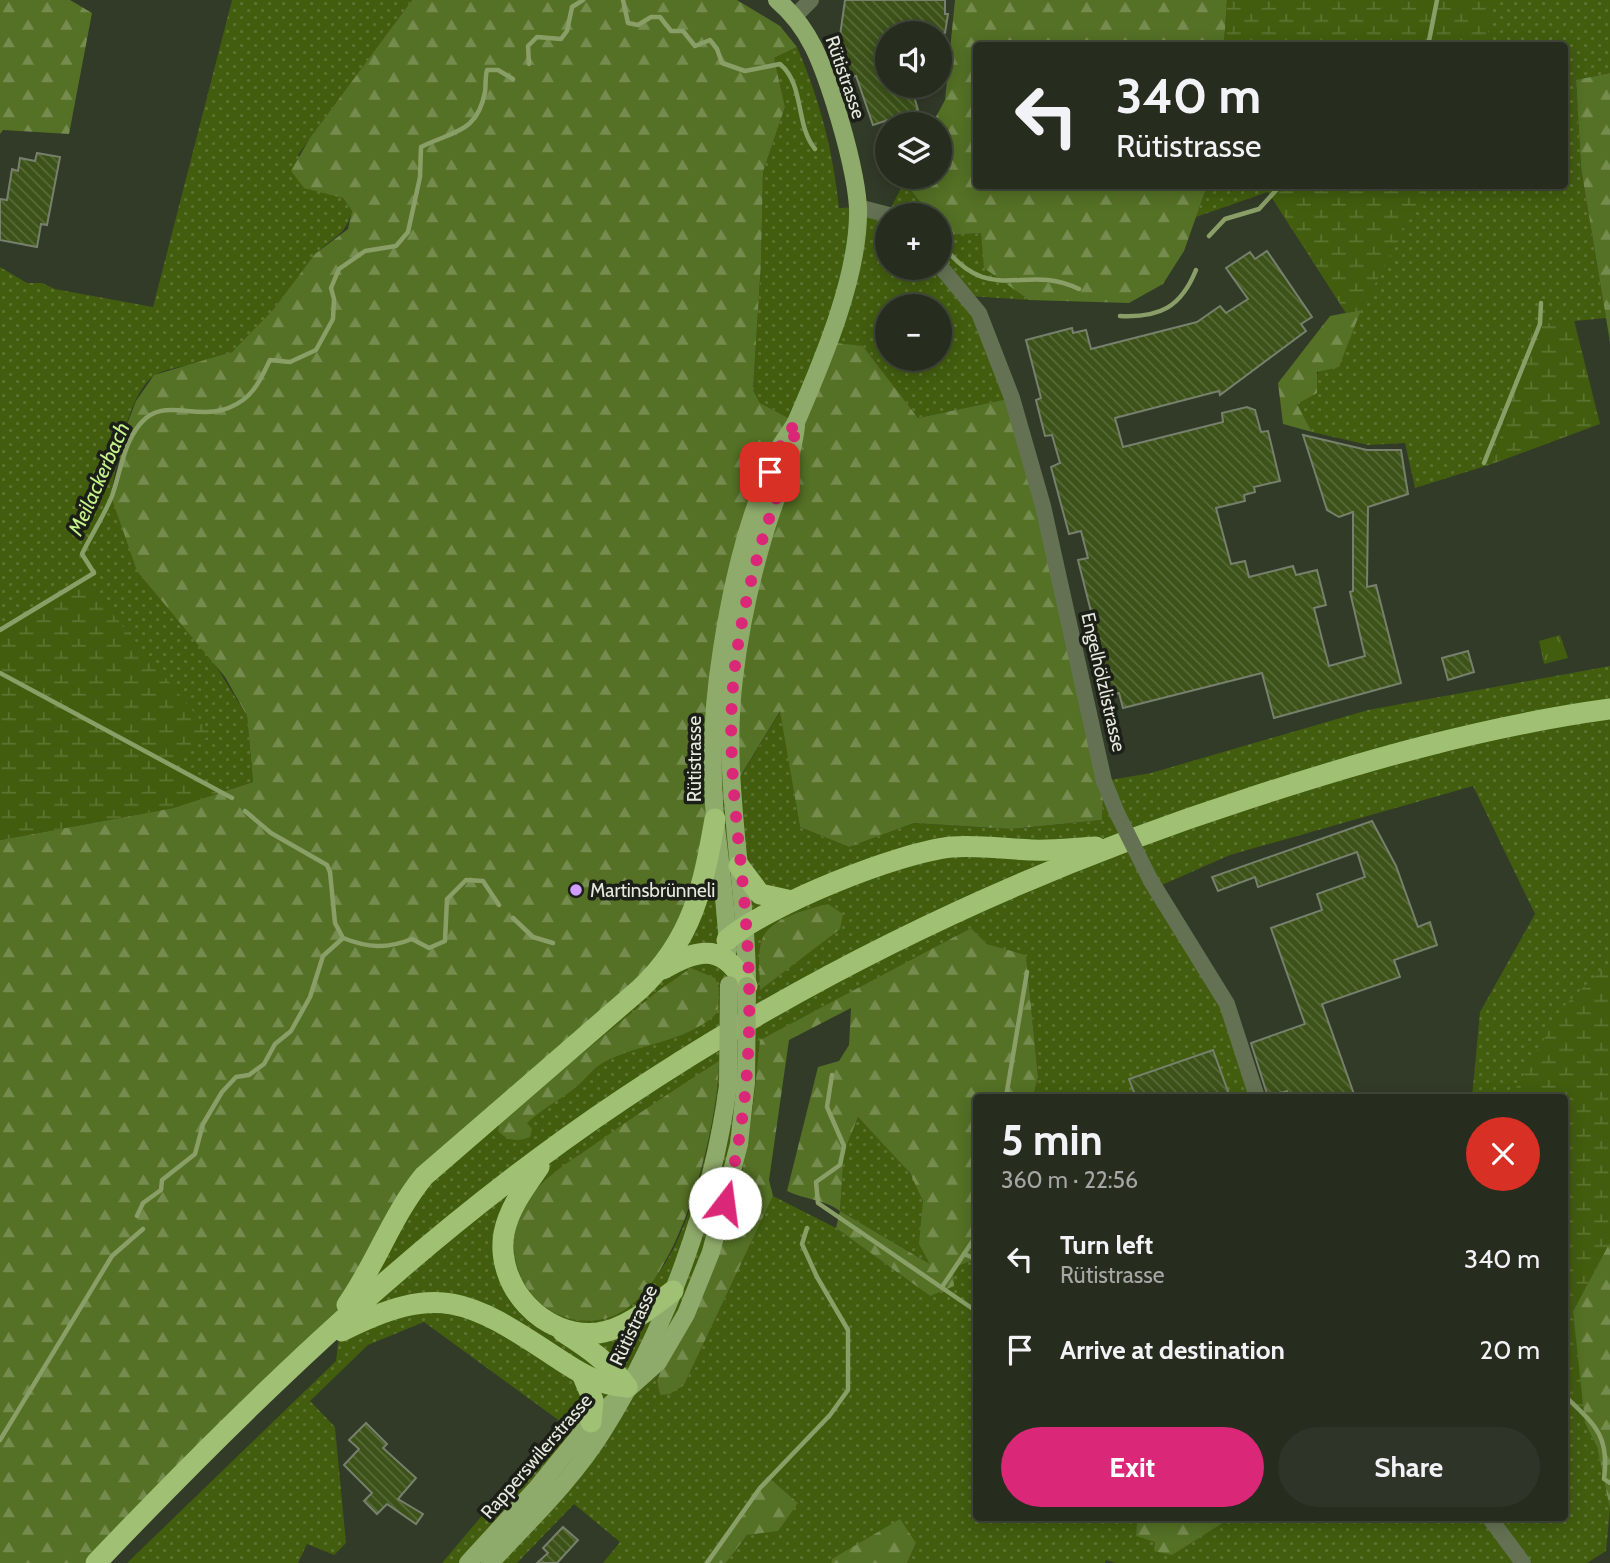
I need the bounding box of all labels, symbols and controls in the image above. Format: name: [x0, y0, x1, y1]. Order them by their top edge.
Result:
map controls: [875, 21, 952, 371]
button: sound: [875, 21, 952, 98]
street label: Rütistrasse: [821, 33, 871, 122]
text: 340 m: [1116, 66, 1261, 125]
icon: left: [1001, 70, 1092, 161]
button: layers: [875, 112, 952, 189]
text: Rütistrasse: [1116, 126, 1261, 165]
button: +: [875, 203, 952, 280]
button: −: [875, 294, 952, 371]
water label: Meilackerbach: [62, 419, 135, 540]
pin: [740, 442, 800, 502]
icon: arrive: [751, 453, 789, 491]
street label: Engelhölzlistrasse: [1076, 610, 1131, 754]
street label: Rütistrasse: [683, 716, 706, 802]
place label: Martinsbrünneli: [590, 879, 715, 902]
marker: Martinsbrünneli: [568, 882, 584, 898]
text: 5 min: [1001, 1114, 1103, 1166]
button: close: [1466, 1117, 1540, 1191]
position arrow: [688, 1166, 762, 1240]
text: 360 m · 22:56: [1001, 1166, 1138, 1194]
text: Turn left: [1060, 1229, 1153, 1261]
icon: left: [1001, 1240, 1039, 1278]
text: 340 m: [1464, 1243, 1540, 1275]
text: Rütistrasse: [1060, 1261, 1165, 1289]
street label: Rütistrasse: [605, 1281, 662, 1369]
icon: arrive: [1001, 1331, 1039, 1369]
text: Arrive at destination: [1060, 1334, 1285, 1366]
text: 20 m: [1480, 1334, 1540, 1366]
street label: Rapperswilerstrasse: [476, 1389, 597, 1523]
button: Exit: [1001, 1427, 1264, 1507]
button: Share: [1278, 1427, 1540, 1507]

